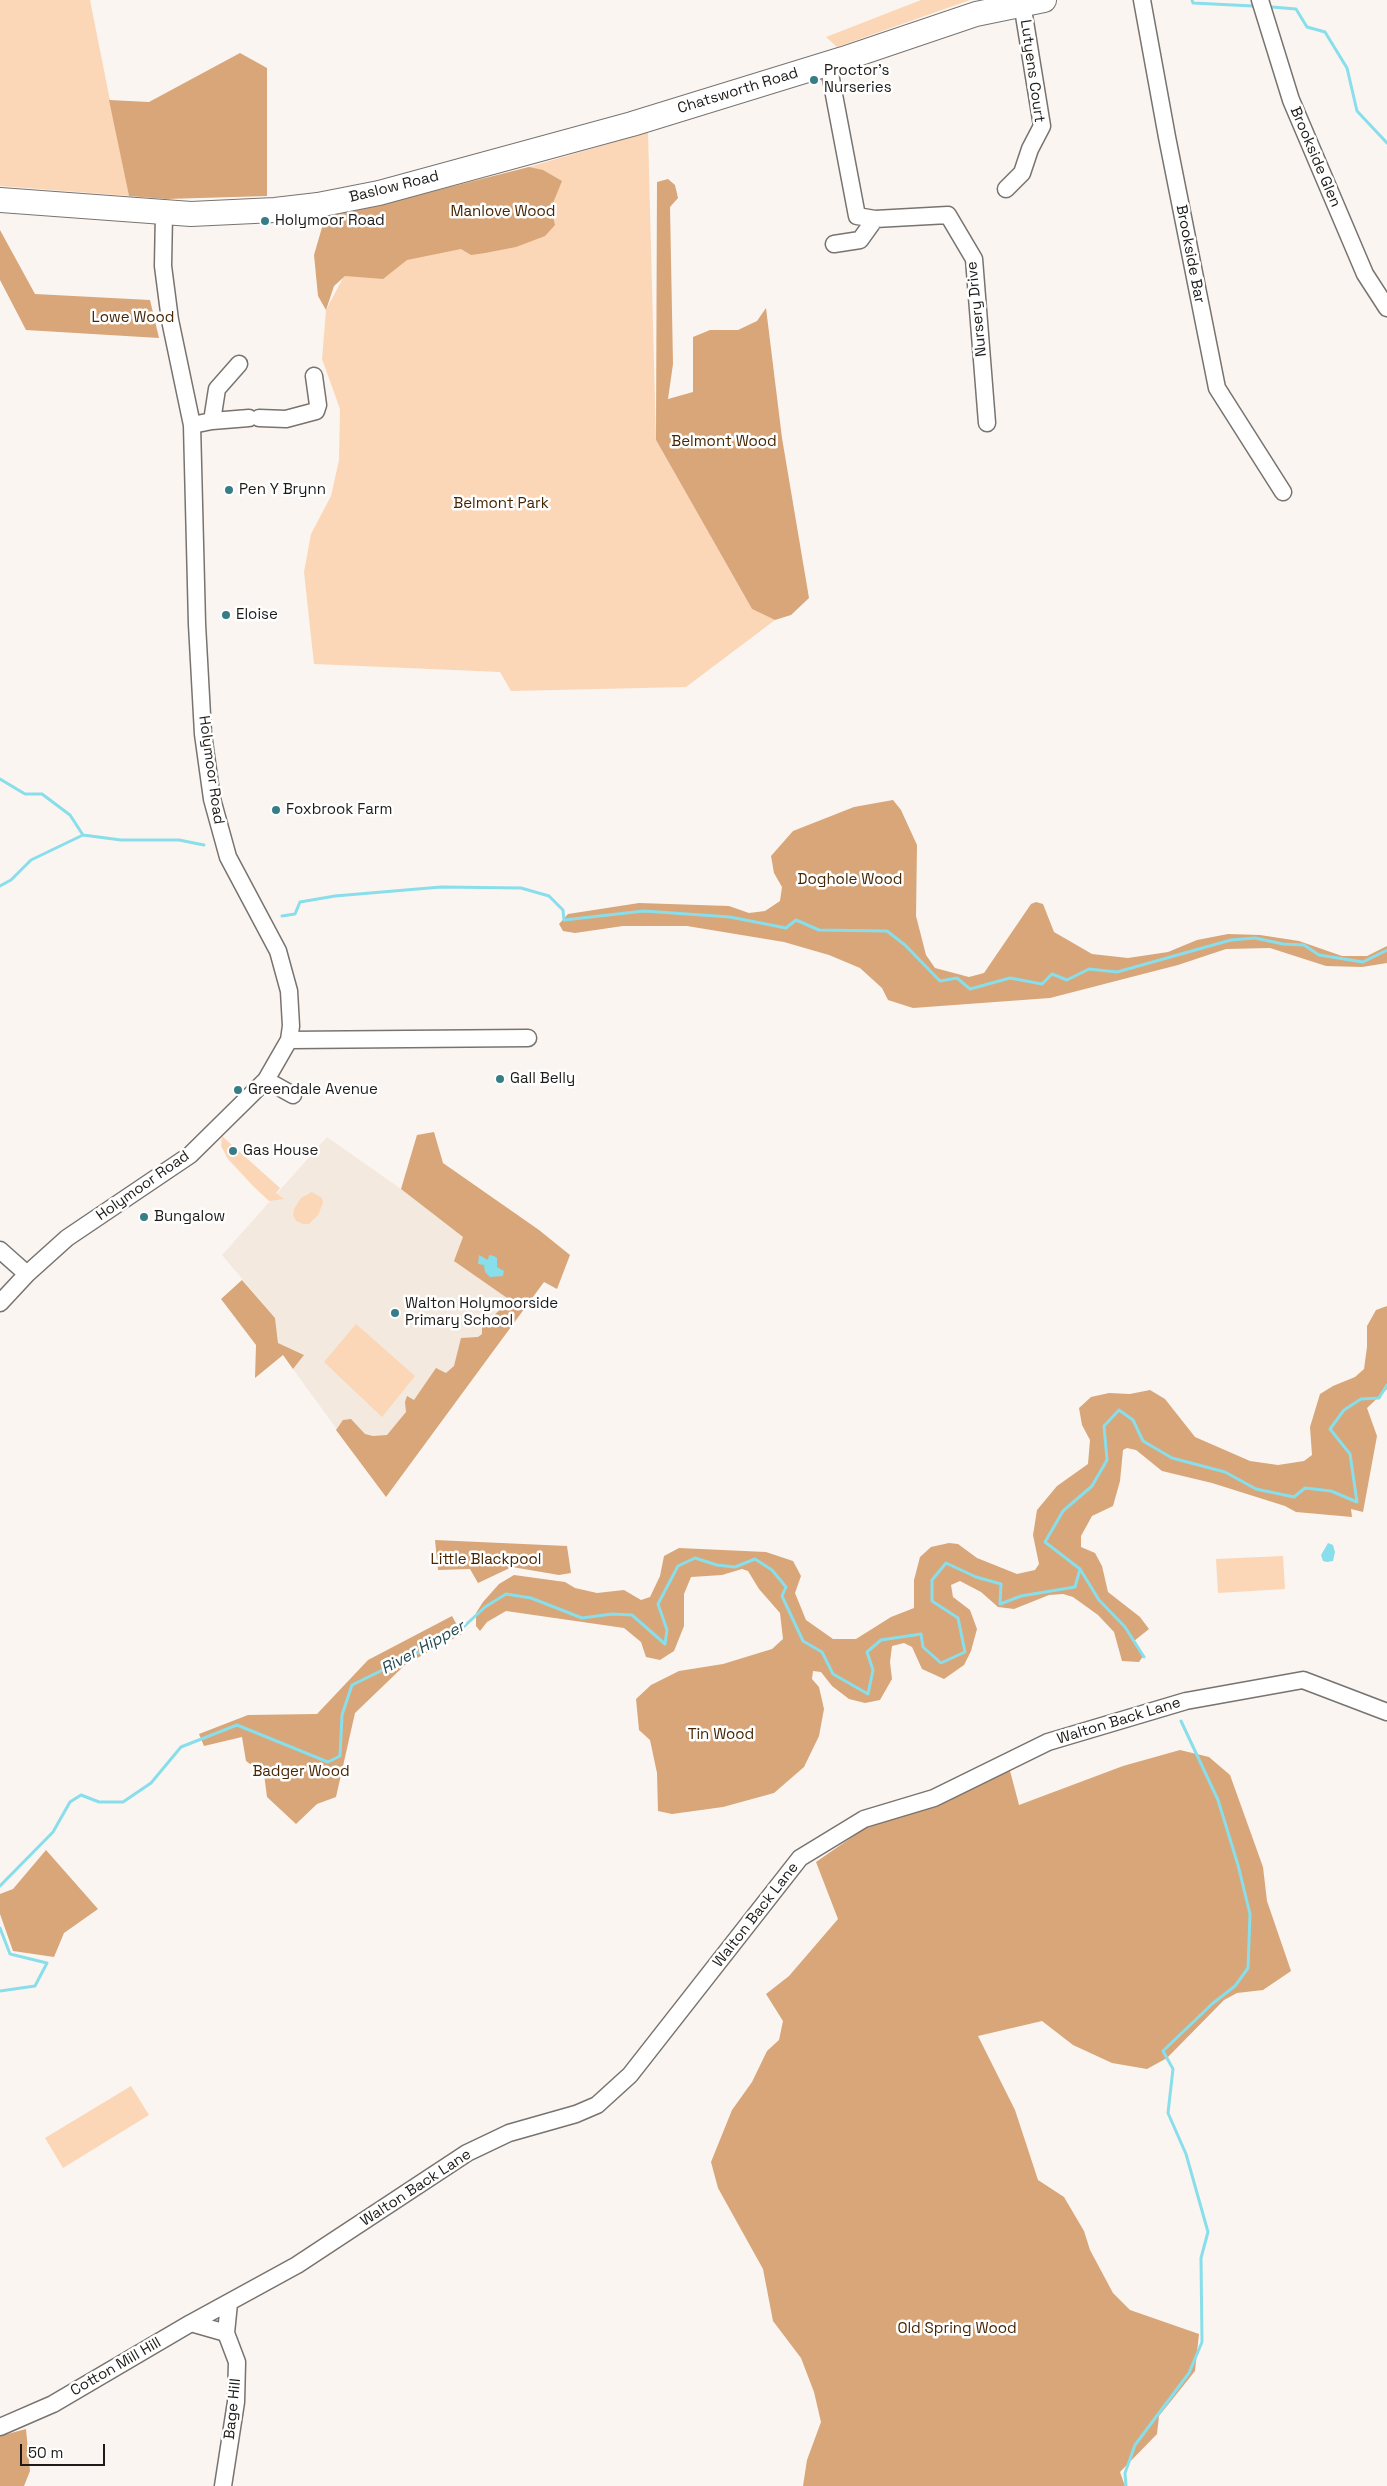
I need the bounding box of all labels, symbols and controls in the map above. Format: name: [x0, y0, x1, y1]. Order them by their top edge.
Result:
street label: Lutyens Court: [1016, 18, 1048, 124]
place label: Proctor's Nurseries: [824, 62, 892, 97]
street label: Chatsworth Road: [675, 64, 801, 118]
marker: Proctor's Nurseries: [808, 74, 820, 86]
street label: Brookside Glen: [1286, 104, 1344, 210]
street label: Baslow Road: [347, 167, 441, 207]
park label: Manlove Wood: [450, 203, 556, 221]
street label: Brookside Bar: [1172, 203, 1208, 305]
place label: Holymoor Road: [275, 212, 385, 230]
marker: Holymoor Road: [259, 215, 271, 227]
street label: Nursery Drive: [963, 260, 991, 358]
park label: Lowe Wood: [92, 309, 174, 327]
park label: Belmont Wood: [671, 433, 777, 451]
place label: Pen Y Brynn: [239, 481, 326, 499]
marker: Pen Y Brynn: [223, 484, 235, 496]
park label: Belmont Park: [453, 495, 549, 513]
place label: Eloise: [236, 606, 278, 624]
marker: Eloise: [220, 609, 232, 621]
street label: Holymoor Road: [194, 714, 228, 826]
place label: Foxbrook Farm: [286, 801, 392, 819]
marker: Foxbrook Farm: [270, 804, 282, 816]
park label: Doghole Wood: [798, 871, 902, 889]
place label: Gall Belly: [510, 1070, 575, 1088]
marker: Gall Belly: [494, 1073, 506, 1085]
place label: Greendale Avenue: [248, 1081, 378, 1099]
marker: Greendale Avenue: [232, 1084, 244, 1096]
place label: Gas House: [243, 1142, 318, 1160]
marker: Gas House: [227, 1145, 239, 1157]
street label: Holymoor Road: [93, 1147, 193, 1225]
place label: Bungalow: [154, 1208, 225, 1226]
marker: Bungalow: [138, 1211, 150, 1223]
place label: Walton Holymoorside Primary School: [405, 1295, 558, 1330]
marker: Walton Holymoorside Primary School: [389, 1307, 401, 1319]
park label: Little Blackpool: [431, 1551, 541, 1569]
water label: River Hipper: [378, 1617, 468, 1679]
street label: Walton Back Lane: [1055, 1694, 1183, 1748]
park label: Tin Wood: [688, 1726, 754, 1744]
park label: Badger Wood: [252, 1763, 350, 1781]
street label: Walton Back Lane: [709, 1859, 803, 1971]
street label: Walton Back Lane: [357, 2146, 475, 2230]
park label: Old Spring Wood: [897, 2320, 1017, 2338]
street label: Cotton Mill Hill: [67, 2334, 165, 2400]
street label: Bage Hill: [221, 2377, 245, 2441]
scale bar: [22, 2434, 108, 2466]
text: 50 m: [28, 2443, 63, 2462]

